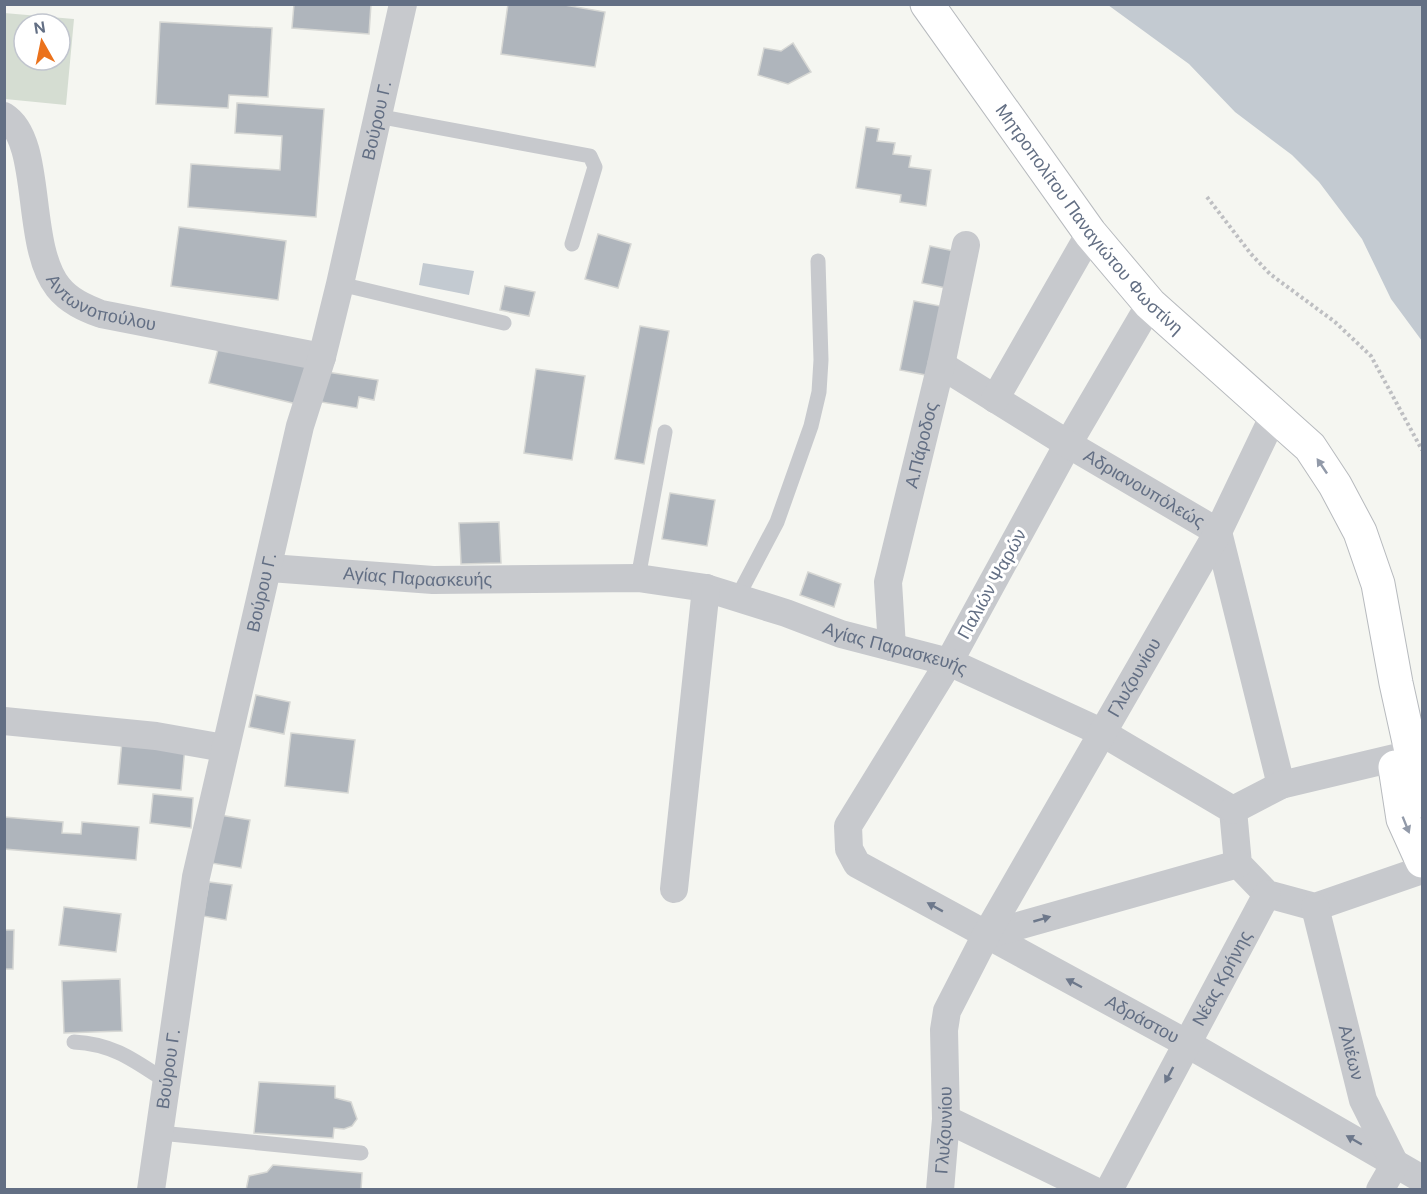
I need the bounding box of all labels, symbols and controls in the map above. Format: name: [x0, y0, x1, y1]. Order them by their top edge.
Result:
north arrow: [12, 12, 72, 72]
text: N: [32, 16, 47, 39]
street label: Βούρου Γ.: [356, 79, 397, 163]
street label: Μητροπολίτου Παναγιώτου Φωστίνη: [990, 99, 1188, 340]
street label: Αντωνοπούλου: [40, 270, 158, 336]
street label: Α.Πάροδος: [899, 399, 944, 491]
street label: Αδριανουπόλεώς: [1079, 444, 1210, 534]
one-way arrow: [1317, 458, 1328, 474]
street label: Παλιών Ψαρών: [952, 525, 1032, 643]
street label: Βούρου Γ.: [241, 551, 282, 634]
street label: Αγίας Παρασκευής: [342, 561, 493, 592]
street label: Αγίας Παρασκευής: [819, 616, 972, 681]
street label: Γλυζουνίου: [1102, 634, 1167, 722]
one-way arrow: [1402, 817, 1412, 835]
one-way arrow: [926, 902, 943, 912]
one-way arrow: [1033, 914, 1051, 924]
street label: Νέας Κρήνης: [1187, 926, 1257, 1030]
one-way arrow: [1065, 978, 1082, 988]
street label: Αδράστου: [1101, 989, 1183, 1049]
street label: Αλιέων: [1333, 1022, 1370, 1083]
street label: Βούρου Γ.: [151, 1028, 186, 1111]
one-way arrow: [1165, 1066, 1175, 1084]
street label: Γλυζουνίου: [929, 1086, 958, 1175]
one-way arrow: [1345, 1135, 1362, 1145]

